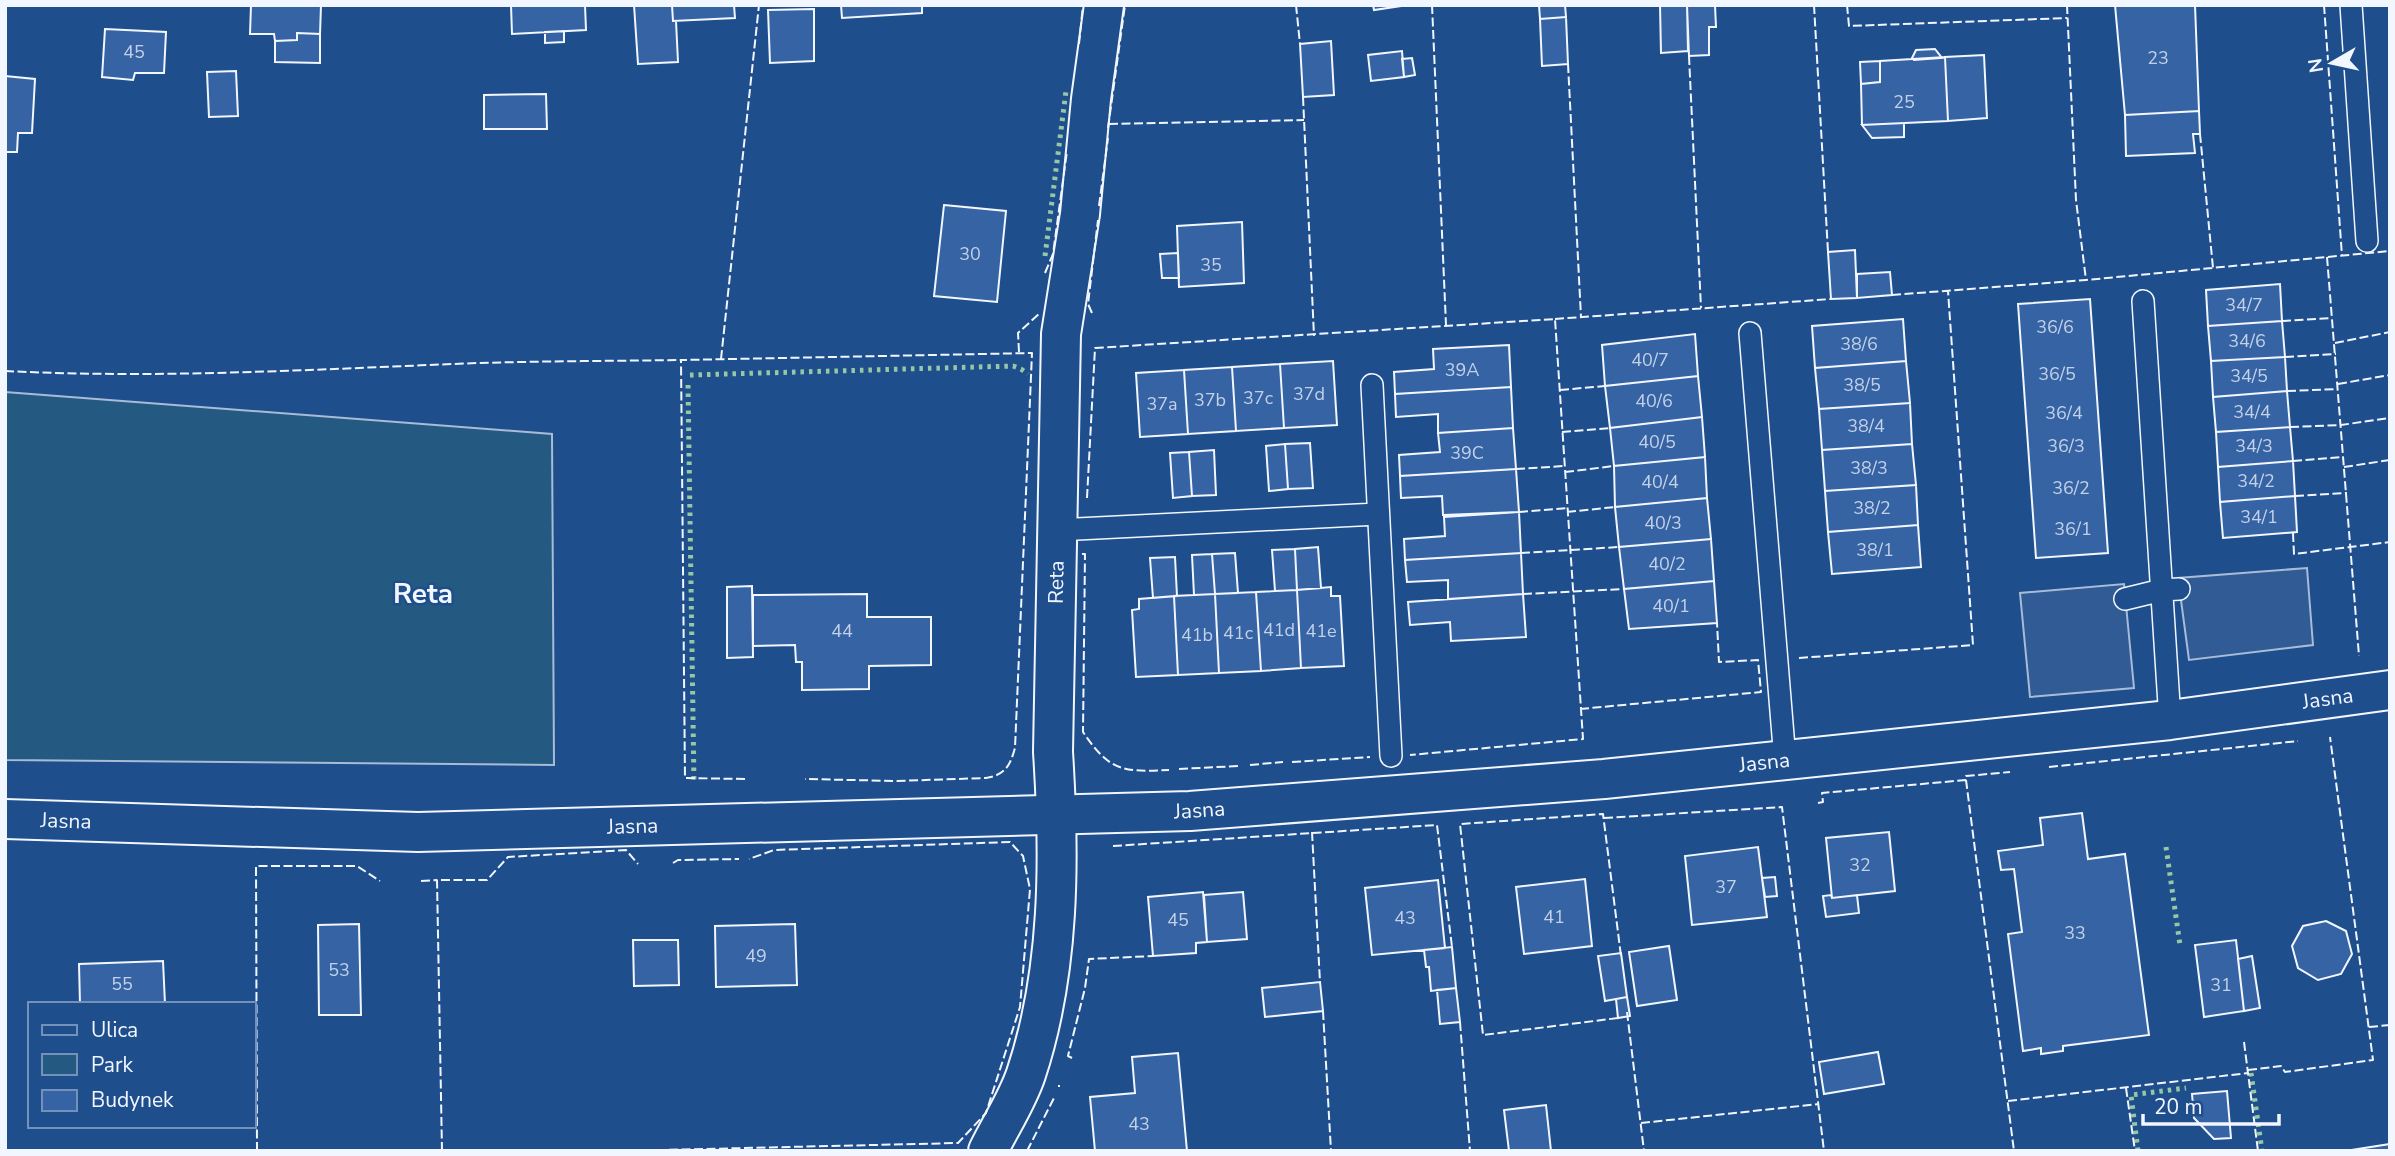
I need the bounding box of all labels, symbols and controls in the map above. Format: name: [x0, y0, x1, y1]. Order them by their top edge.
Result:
north arrow: [2297, 28, 2367, 98]
house number: 45: [123, 40, 145, 64]
house number: 23: [2147, 46, 2169, 70]
text: N: [2302, 56, 2330, 75]
house number: 25: [1893, 90, 1915, 114]
house number: 30: [959, 242, 981, 266]
house number: 35: [1200, 253, 1222, 277]
house number: 34/7: [2225, 293, 2263, 317]
house number: 36/6: [2036, 315, 2074, 339]
house number: 34/6: [2228, 329, 2266, 353]
house number: 38/6: [1840, 332, 1878, 356]
house number: 40/7: [1631, 348, 1669, 372]
house number: 39A: [1445, 358, 1479, 382]
house number: 36/5: [2038, 362, 2076, 386]
house number: 34/5: [2230, 364, 2268, 388]
house number: 38/5: [1843, 373, 1881, 397]
house number: 37d: [1293, 382, 1325, 406]
house number: 37c: [1243, 386, 1273, 410]
house number: 37b: [1194, 388, 1226, 412]
house number: 40/6: [1635, 389, 1673, 413]
house number: 37a: [1146, 392, 1178, 416]
house number: 34/4: [2233, 400, 2271, 424]
house number: 36/4: [2045, 401, 2083, 425]
house number: 38/4: [1847, 414, 1885, 438]
house number: 40/5: [1638, 430, 1676, 454]
house number: 36/3: [2047, 434, 2085, 458]
house number: 34/3: [2235, 434, 2273, 458]
house number: 39C: [1450, 441, 1484, 465]
house number: 38/3: [1850, 456, 1888, 480]
house number: 34/2: [2237, 469, 2275, 493]
house number: 40/4: [1641, 470, 1679, 494]
house number: 36/2: [2052, 476, 2090, 500]
house number: 38/2: [1853, 496, 1891, 520]
house number: 34/1: [2240, 505, 2278, 529]
house number: 40/3: [1644, 511, 1682, 535]
house number: 36/1: [2054, 517, 2092, 541]
house number: 38/1: [1856, 538, 1894, 562]
house number: 40/2: [1648, 552, 1686, 576]
street label: Reta: [1042, 560, 1071, 604]
district label: Reta: [393, 575, 453, 613]
house number: 40/1: [1652, 594, 1690, 618]
house number: 41d: [1263, 618, 1295, 642]
house number: 44: [831, 619, 853, 643]
house number: 41e: [1305, 619, 1337, 643]
house number: 41c: [1223, 621, 1253, 645]
house number: 41b: [1181, 623, 1213, 647]
street label: Jasna: [2300, 681, 2355, 716]
street label: Jasna: [1737, 746, 1791, 779]
street label: Jasna: [1173, 794, 1226, 825]
street label: Jasna: [39, 806, 92, 836]
street label: Jasna: [606, 811, 659, 841]
house number: 32: [1849, 853, 1871, 877]
house number: 37: [1715, 875, 1737, 899]
house number: 41: [1543, 905, 1565, 929]
house number: 43: [1394, 906, 1416, 930]
house number: 45: [1167, 908, 1189, 932]
house number: 33: [2064, 921, 2086, 945]
house number: 49: [745, 944, 767, 968]
house number: 53: [328, 958, 350, 982]
house number: 55: [111, 972, 133, 996]
house number: 31: [2210, 973, 2232, 997]
legend: [28, 1002, 256, 1128]
text: Ulica: [91, 1016, 138, 1044]
text: Park: [91, 1051, 133, 1079]
scale bar: [2143, 1082, 2280, 1126]
text: Budynek: [91, 1086, 174, 1114]
text: 20 m: [2154, 1093, 2203, 1121]
house number: 43: [1128, 1112, 1150, 1136]

